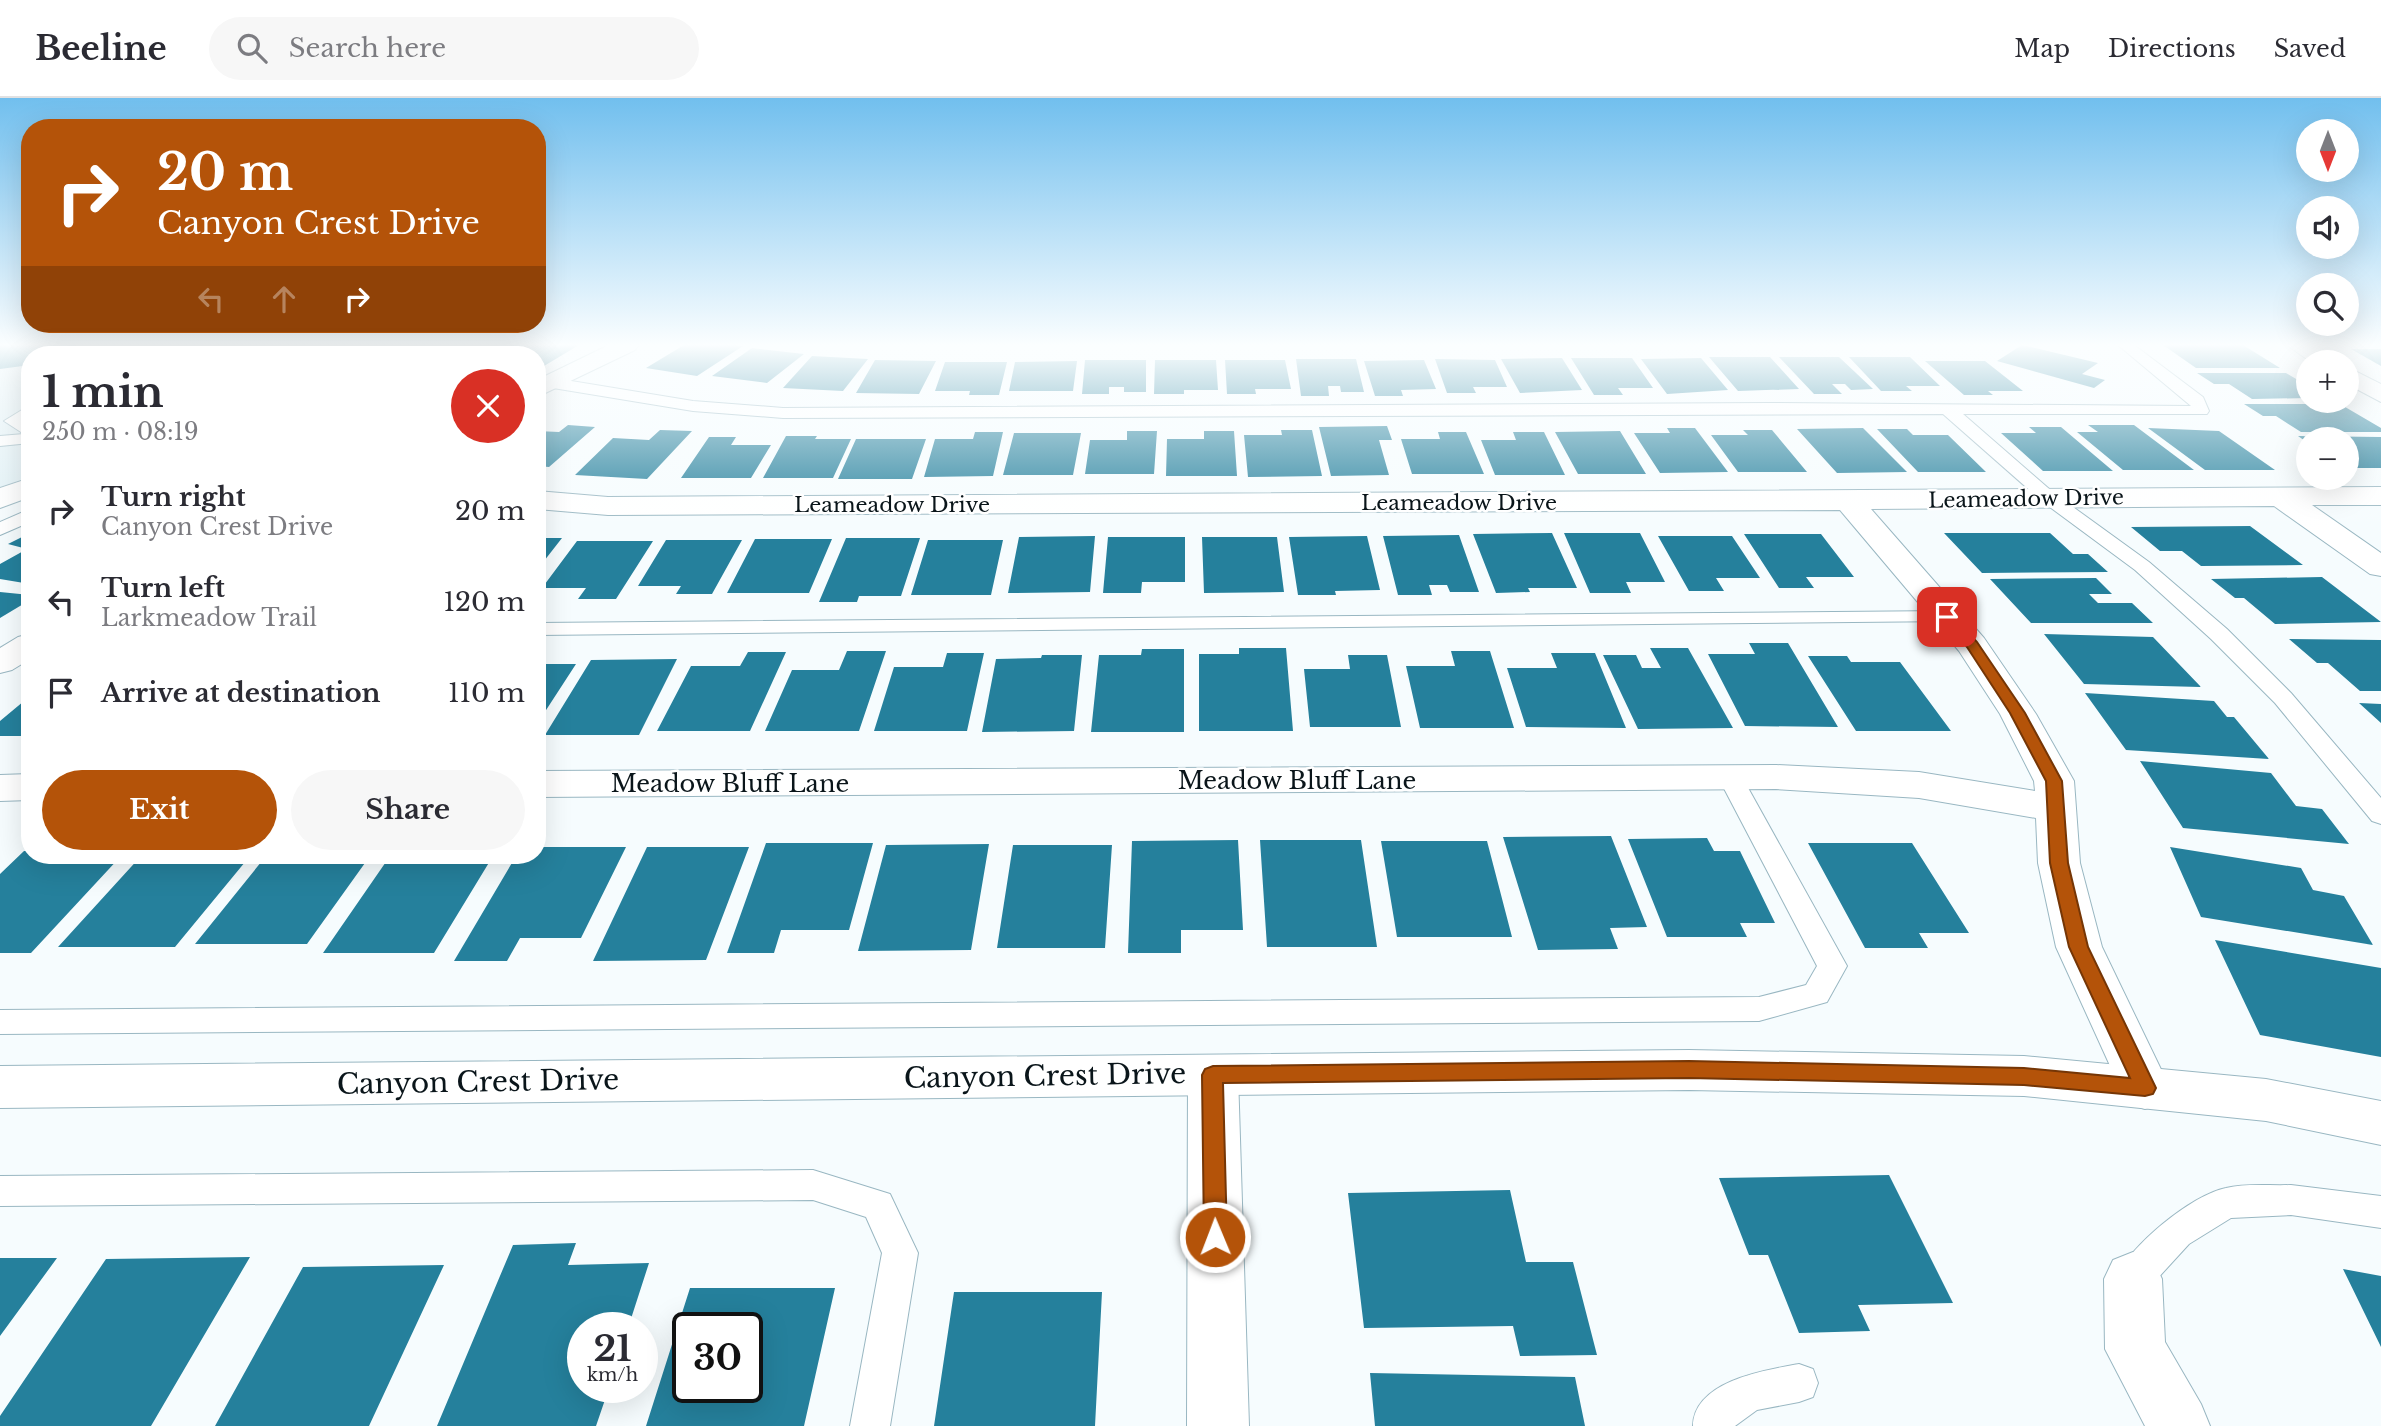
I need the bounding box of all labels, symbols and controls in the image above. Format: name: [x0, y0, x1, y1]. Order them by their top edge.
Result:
search box: [209, 17, 699, 80]
text: Beeline: [35, 28, 167, 69]
icon: search: [233, 29, 271, 67]
text: Search here: [289, 32, 446, 64]
text: Map: [2014, 34, 2070, 63]
text: Directions: [2108, 34, 2236, 63]
text: Saved: [2274, 34, 2346, 63]
north arrow: [2296, 119, 2359, 182]
map controls: [2296, 119, 2359, 490]
text: 20 m: [157, 142, 293, 203]
icon: right: [42, 147, 133, 238]
button: sound: [2296, 196, 2359, 259]
text: Canyon Crest Drive: [157, 203, 480, 243]
button: search: [2296, 273, 2359, 336]
icon: left: [192, 280, 230, 318]
icon: ahead: [265, 280, 303, 318]
icon: right: [338, 280, 376, 318]
button: +: [2296, 350, 2359, 413]
text: 1 min: [42, 366, 164, 418]
button: close: [451, 369, 525, 443]
text: 250 m · 08:19: [42, 418, 199, 446]
button: −: [2296, 427, 2359, 490]
text: Turn right: [101, 481, 246, 513]
street label: Leameadow Drive: [1928, 484, 2124, 514]
street label: Leameadow Drive: [1361, 490, 1557, 516]
icon: right: [42, 492, 80, 530]
street label: Leameadow Drive: [794, 492, 990, 518]
text: 20 m: [455, 495, 525, 527]
text: Canyon Crest Drive: [101, 513, 333, 541]
text: Turn left: [101, 572, 225, 604]
icon: left: [42, 583, 80, 621]
text: 120 m: [443, 586, 525, 618]
pin: [1917, 587, 1977, 647]
icon: arrive: [1928, 598, 1966, 636]
text: Larkmeadow Trail: [101, 604, 317, 632]
icon: arrive: [42, 674, 80, 712]
text: Arrive at destination: [101, 677, 381, 709]
text: 110 m: [448, 677, 525, 709]
street label: Meadow Bluff Lane: [1178, 766, 1416, 795]
street label: Meadow Bluff Lane: [611, 769, 849, 798]
button: Exit: [42, 770, 277, 850]
button: Share: [291, 770, 525, 850]
street label: Canyon Crest Drive: [903, 1056, 1187, 1096]
street label: Canyon Crest Drive: [336, 1062, 620, 1102]
position arrow: [1178, 1200, 1252, 1274]
speed limit sign: 30: [672, 1312, 763, 1403]
text: 21: [593, 1327, 632, 1370]
text: km/h: [587, 1364, 638, 1386]

